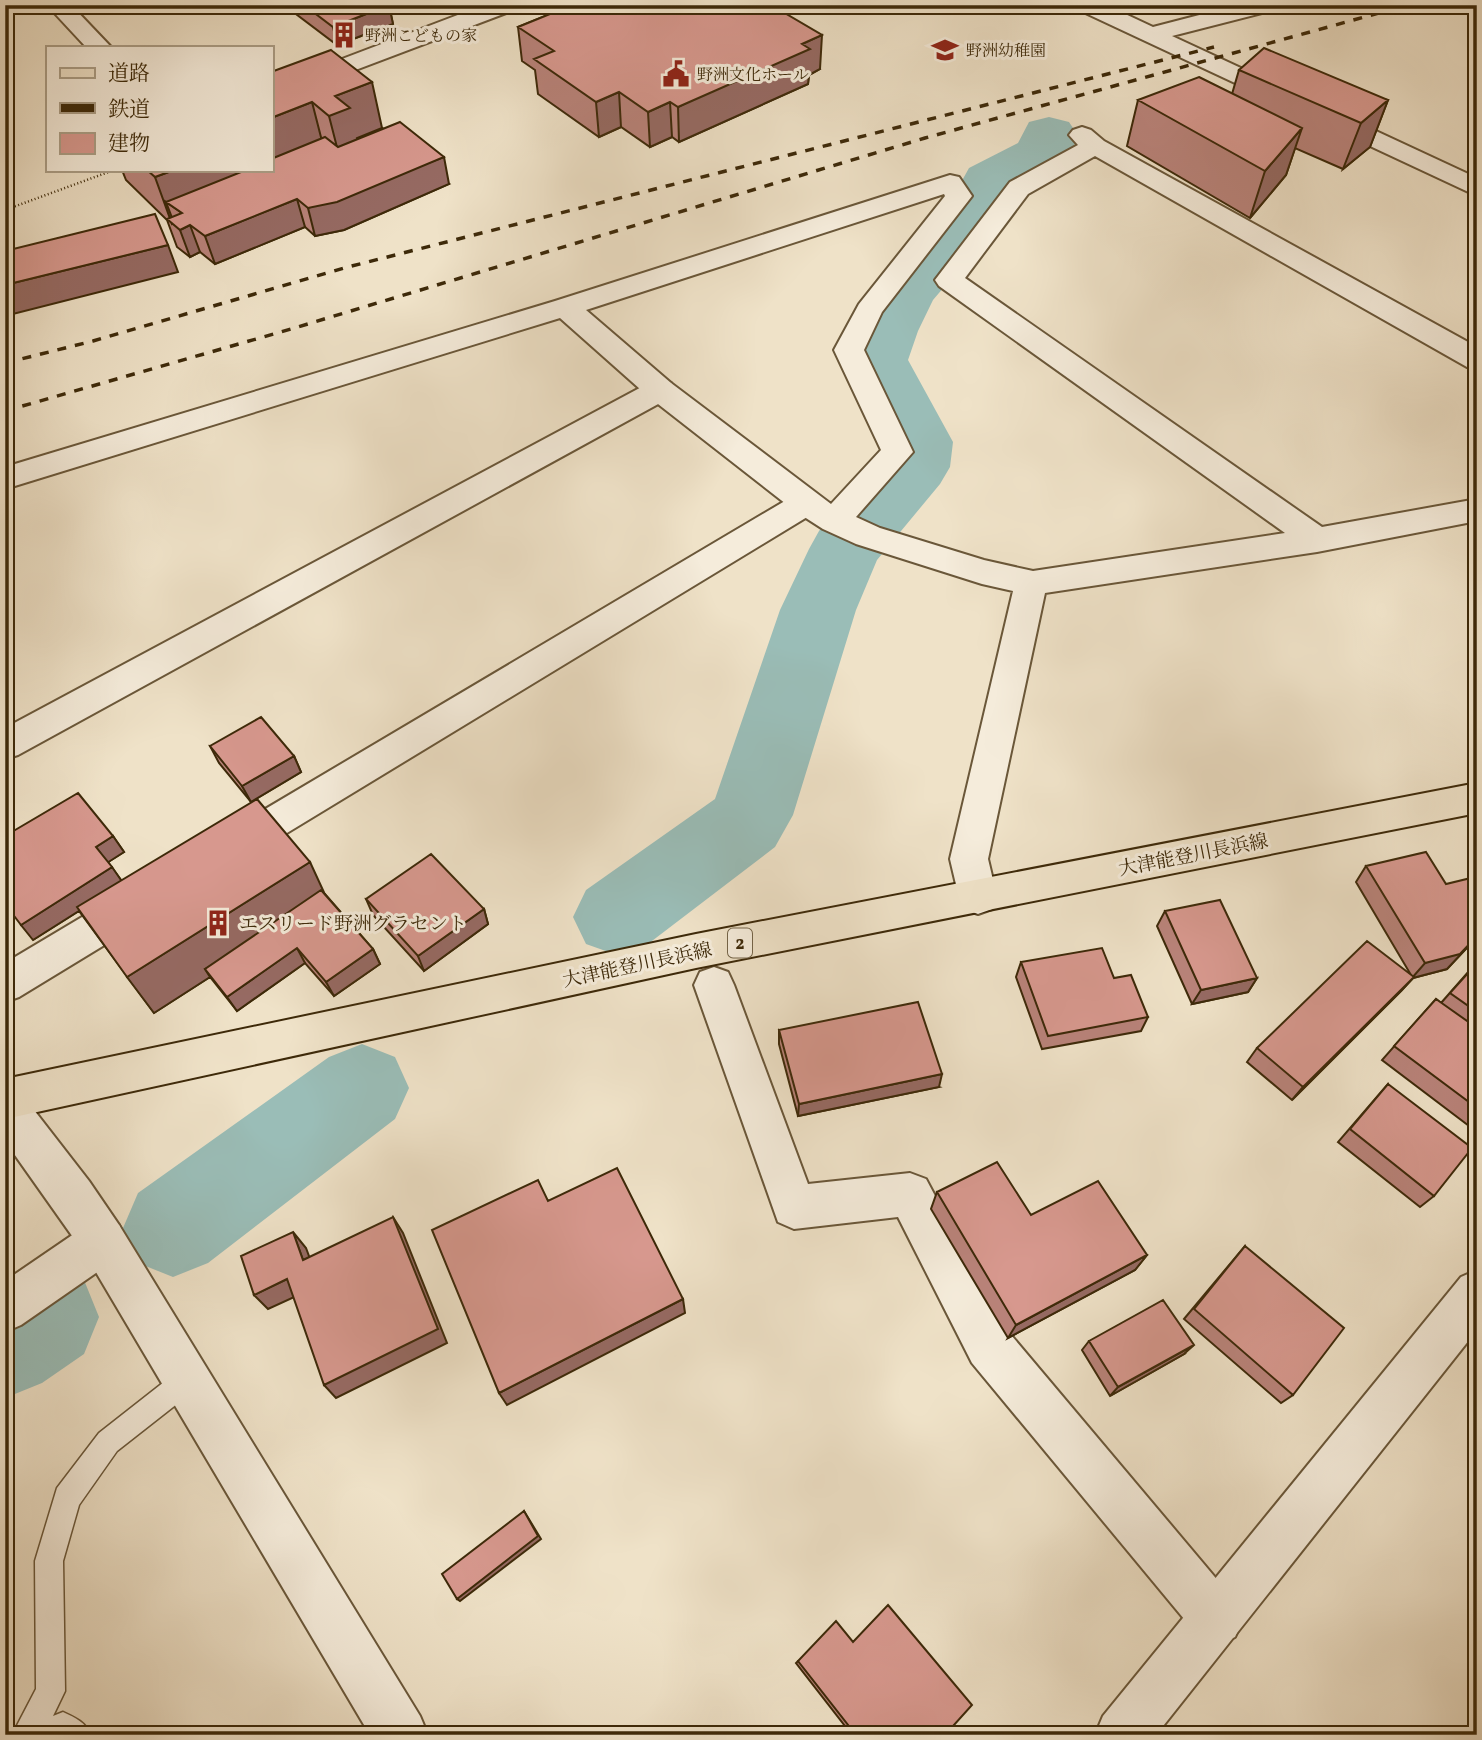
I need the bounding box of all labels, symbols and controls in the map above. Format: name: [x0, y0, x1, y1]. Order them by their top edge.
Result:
building icon: 野洲こどもの家: [329, 20, 359, 50]
place label: 野洲こどもの家: [365, 26, 477, 48]
school or university icon: 野洲幼稚園: [930, 35, 960, 65]
place label: 野洲幼稚園: [966, 41, 1046, 63]
legend: [46, 46, 273, 172]
public building icon: 野洲文化ホール: [661, 59, 691, 89]
text: 道路: [108, 60, 150, 89]
place label: 野洲文化ホール: [697, 65, 809, 87]
text: 鉄道: [108, 96, 150, 125]
text: 建物: [108, 130, 150, 159]
street label: 大津能登川長浜線: [1116, 829, 1270, 883]
building icon: エスリード野洲グラセント: [203, 908, 233, 938]
place label: エスリード野洲グラセント: [239, 912, 467, 938]
road number: 2: [728, 928, 752, 958]
street label: 大津能登川長浜線: [560, 937, 714, 994]

